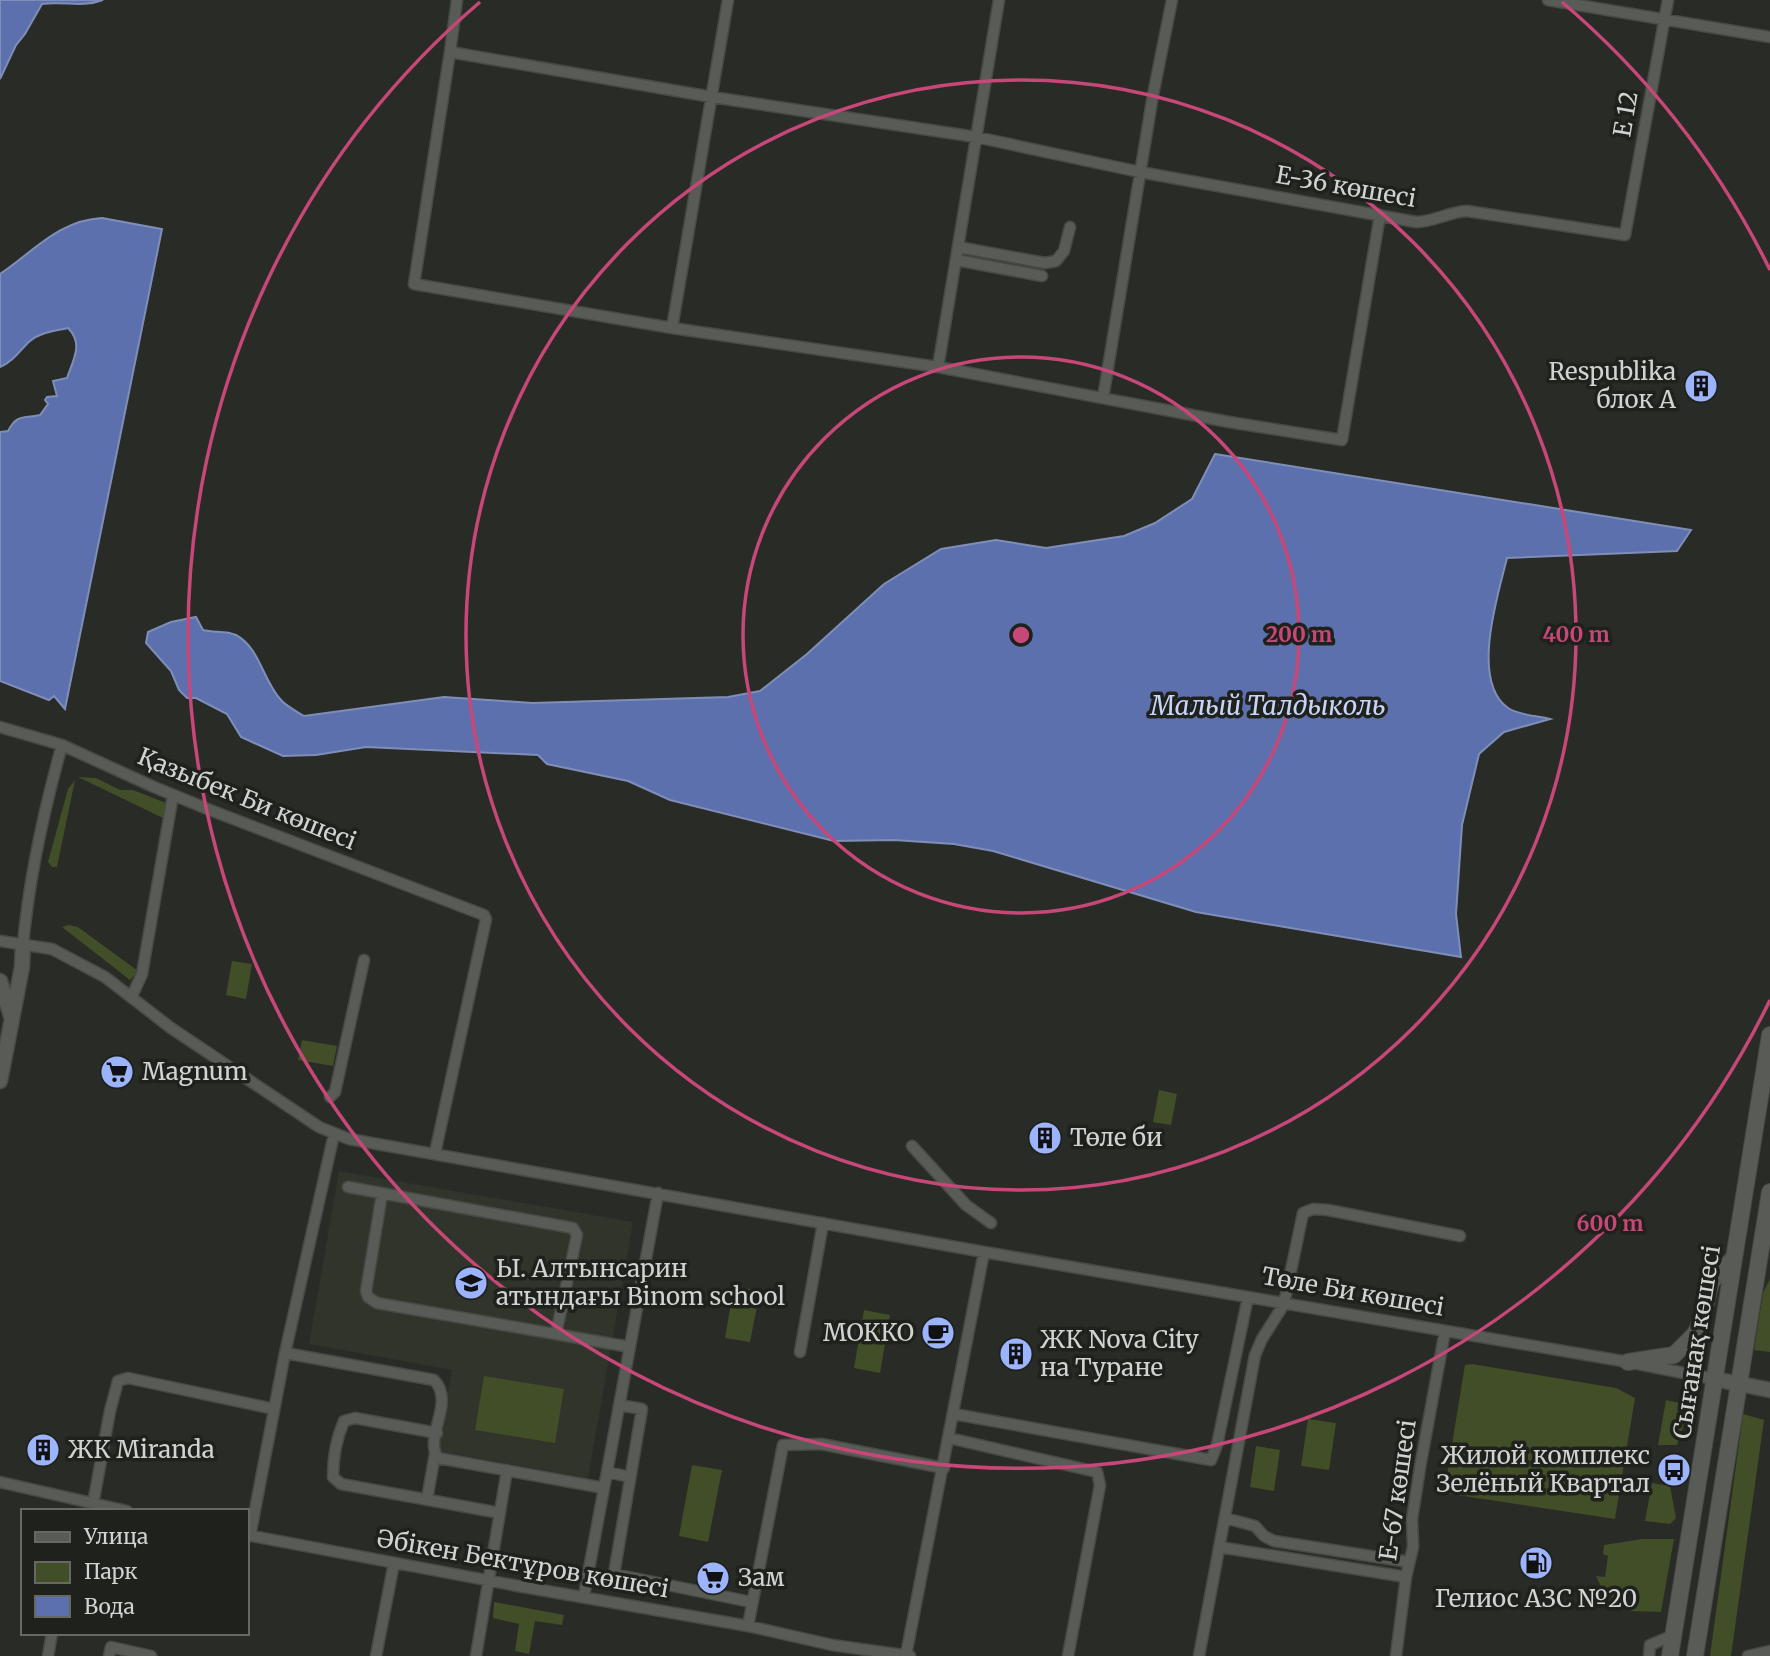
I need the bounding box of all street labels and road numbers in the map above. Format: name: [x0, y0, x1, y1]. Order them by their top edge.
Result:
street label: E 12: [1606, 89, 1645, 139]
street label: Е-36 көшесі: [1274, 159, 1419, 214]
street label: Қазыбек Би көшесі: [133, 741, 361, 857]
street label: Сығанақ көшесі: [1666, 1243, 1727, 1441]
street label: Төле Би көшесі: [1260, 1260, 1447, 1323]
street label: Е-67 көшесі: [1372, 1417, 1423, 1562]
street label: Әбікен Бектұров көшесі: [375, 1523, 672, 1604]

